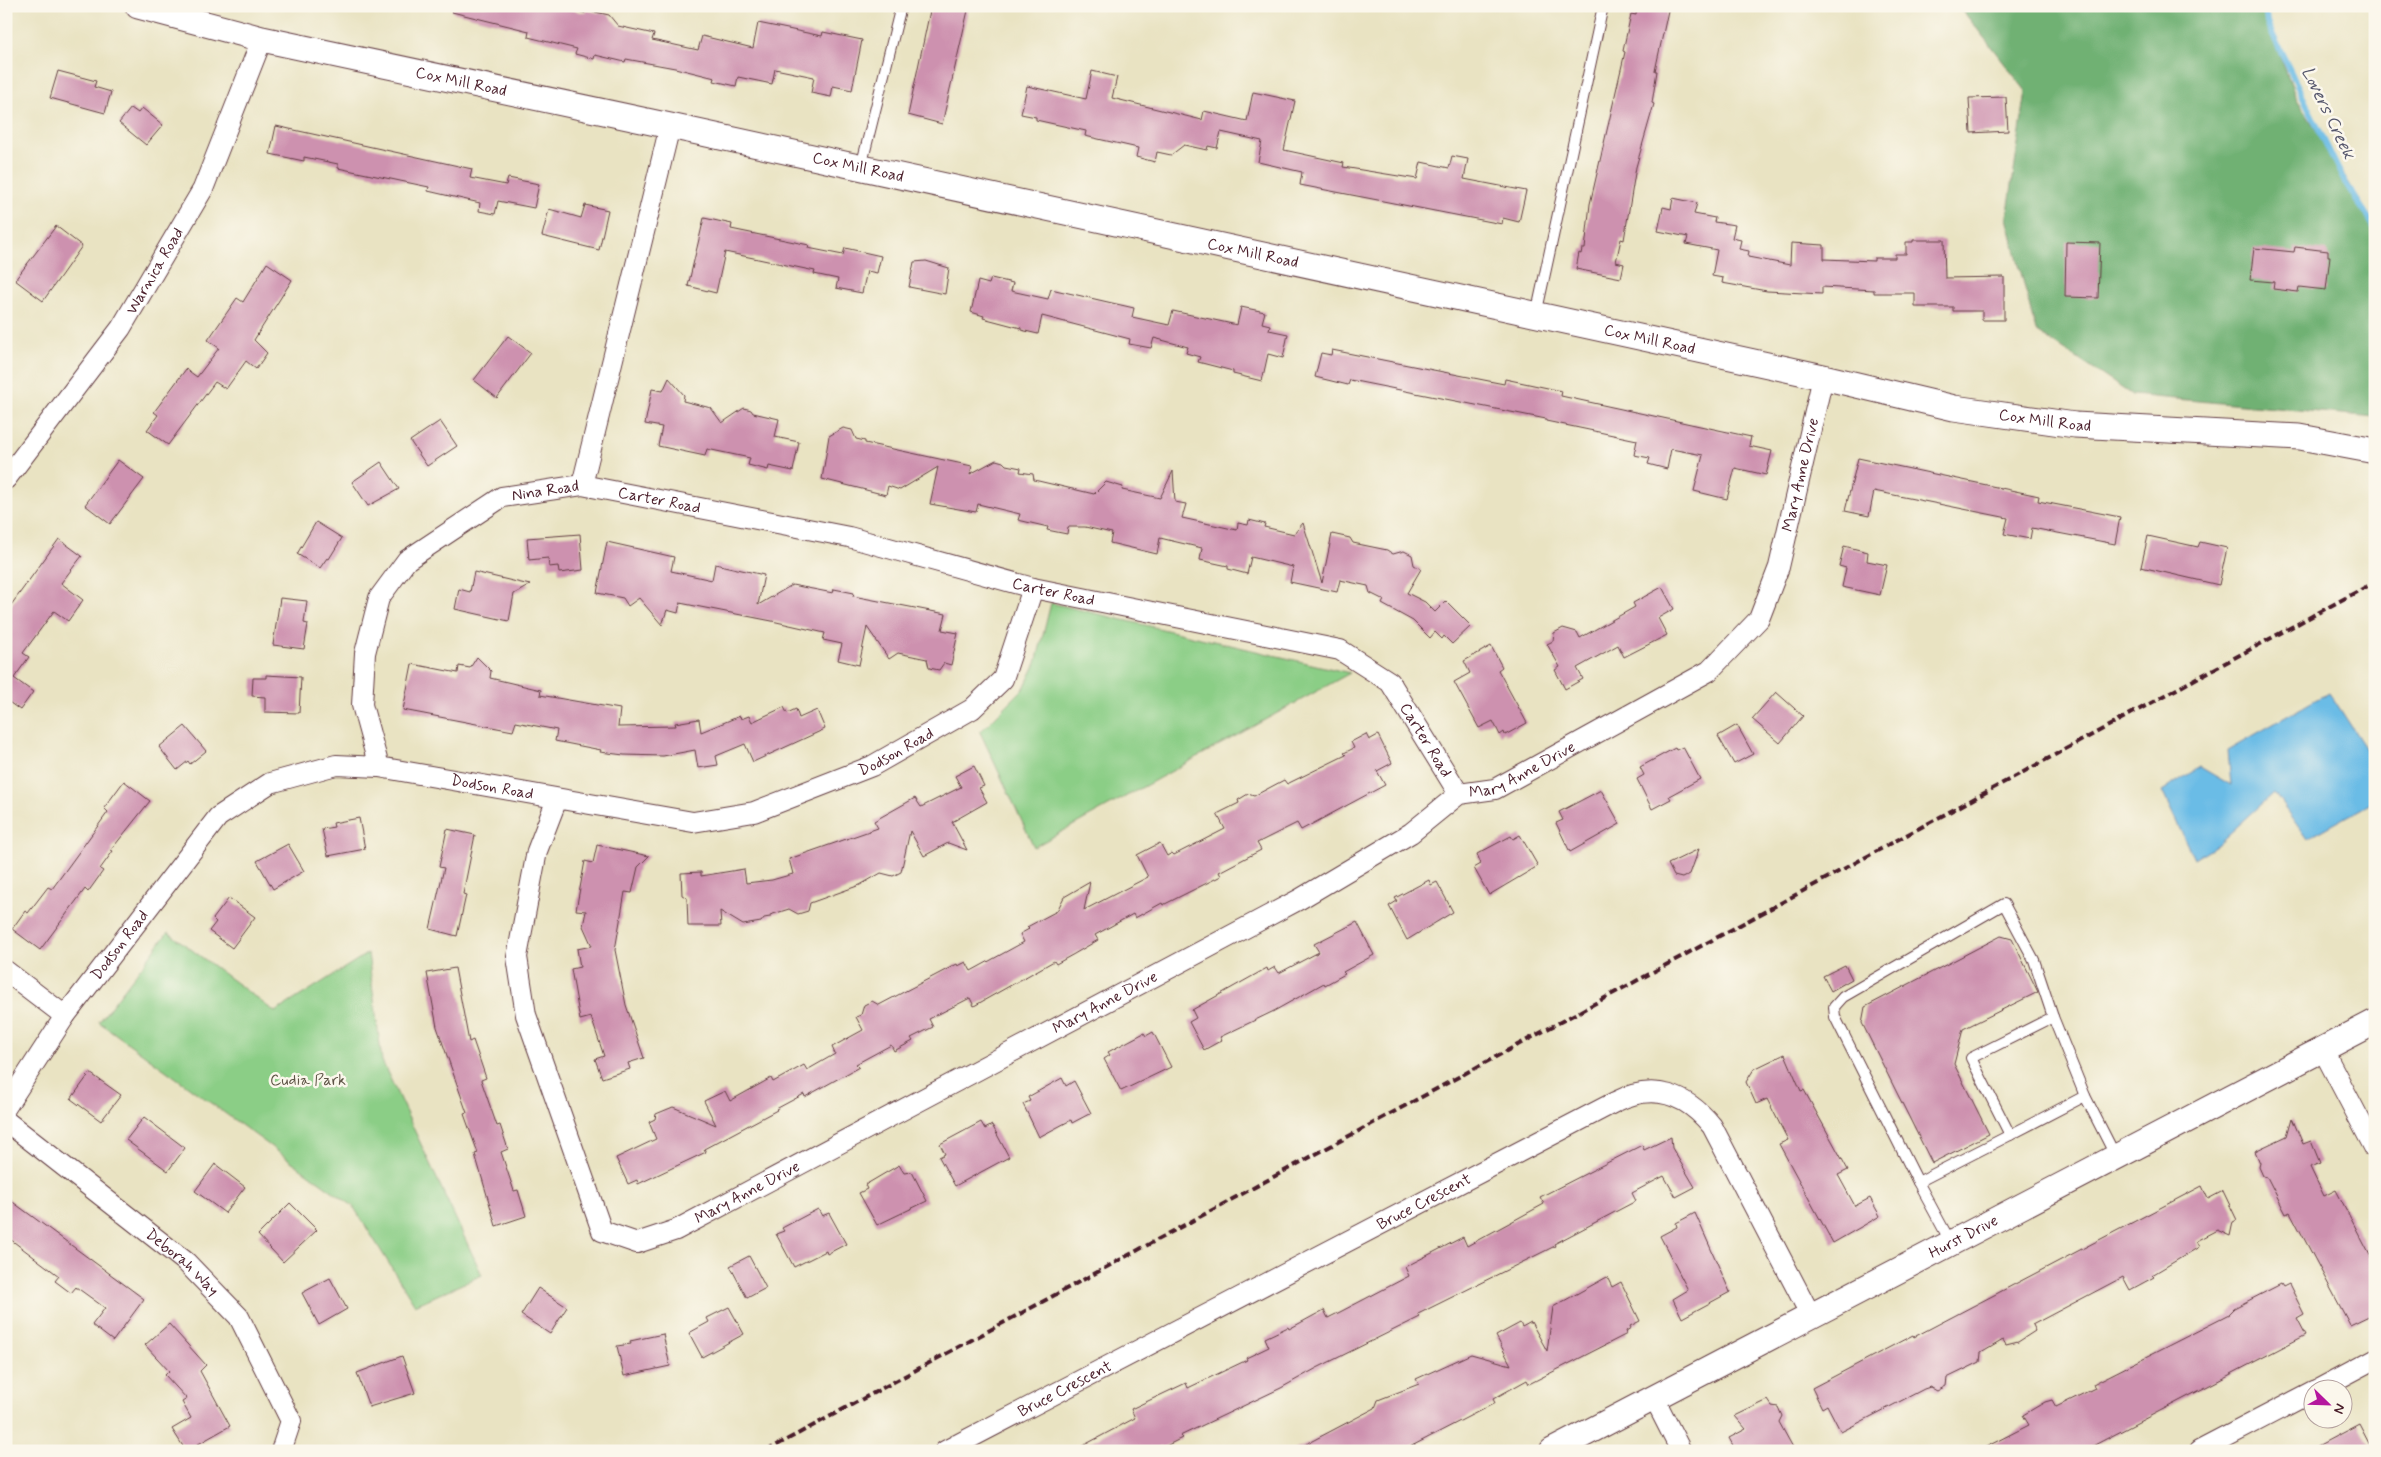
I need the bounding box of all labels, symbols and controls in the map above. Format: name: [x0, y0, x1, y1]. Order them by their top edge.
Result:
street label: Cox Mill Road: [414, 62, 509, 101]
water label: Lovers Creek: [2295, 63, 2361, 164]
street label: Cox Mill Road: [811, 147, 906, 187]
street label: Warnica Road: [121, 224, 188, 318]
street label: Cox Mill Road: [1205, 233, 1300, 273]
street label: Cox Mill Road: [1602, 319, 1697, 359]
street label: Cox Mill Road: [1998, 404, 2092, 436]
street label: Mary Anne Drive: [1777, 416, 1824, 534]
street label: Nina Road: [510, 475, 580, 506]
street label: Carter Road: [616, 482, 703, 518]
street label: Carter Road: [1010, 572, 1097, 611]
street label: Carter Road: [1395, 699, 1457, 781]
street label: Dodson Road: [855, 723, 937, 781]
street label: Mary Anne Drive: [1468, 736, 1579, 803]
street label: Dodson Road: [449, 769, 535, 804]
street label: Dodson Road: [86, 906, 153, 984]
street label: Mary Anne Drive: [1049, 966, 1161, 1039]
park label: Cudia Park: [270, 1070, 346, 1091]
street label: Mary Anne Drive: [691, 1156, 804, 1229]
street label: Bruce Crescent: [1373, 1168, 1475, 1235]
street label: Hurst Drive: [1925, 1210, 2002, 1263]
street label: Deborah Way: [141, 1224, 224, 1300]
street label: Bruce Crescent: [1014, 1355, 1116, 1422]
north arrow: [2304, 1380, 2354, 1430]
text: N: [2329, 1401, 2349, 1416]

